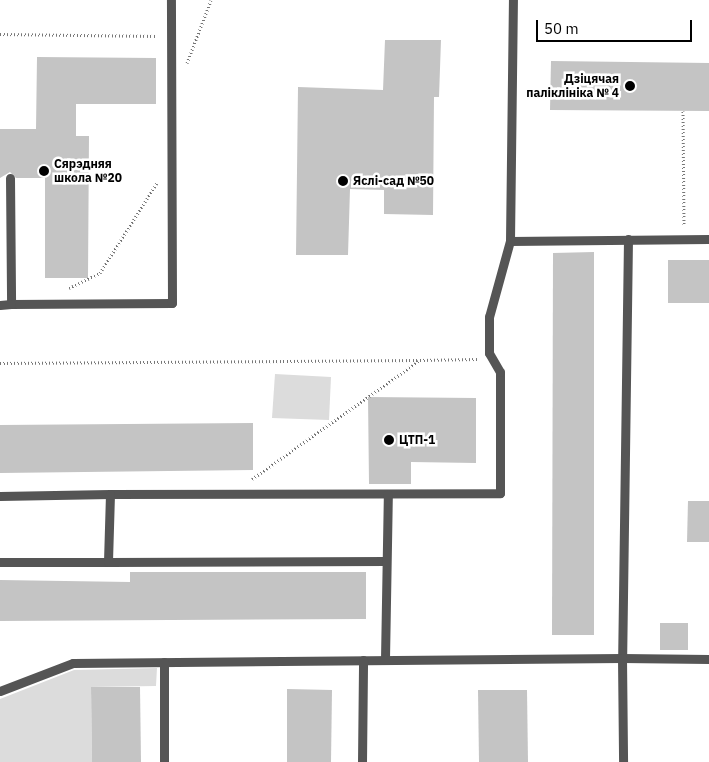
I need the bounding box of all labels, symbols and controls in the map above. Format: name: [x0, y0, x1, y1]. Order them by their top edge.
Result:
scale bar: [539, 10, 695, 42]
text: 50 m: [544, 19, 579, 38]
place label: Дзіцячая паліклініка № 4: [526, 72, 619, 100]
marker: Дзіцячая паліклініка № 4: [623, 79, 637, 93]
place label: Сярэдняя школа №20: [54, 157, 122, 185]
marker: Сярэдняя школа №20: [38, 165, 50, 177]
place label: Яслі-сад №50: [353, 174, 434, 188]
marker: Яслі-сад №50: [337, 175, 349, 187]
place label: ЦТП-1: [399, 433, 435, 447]
marker: ЦТП-1: [383, 434, 395, 446]

